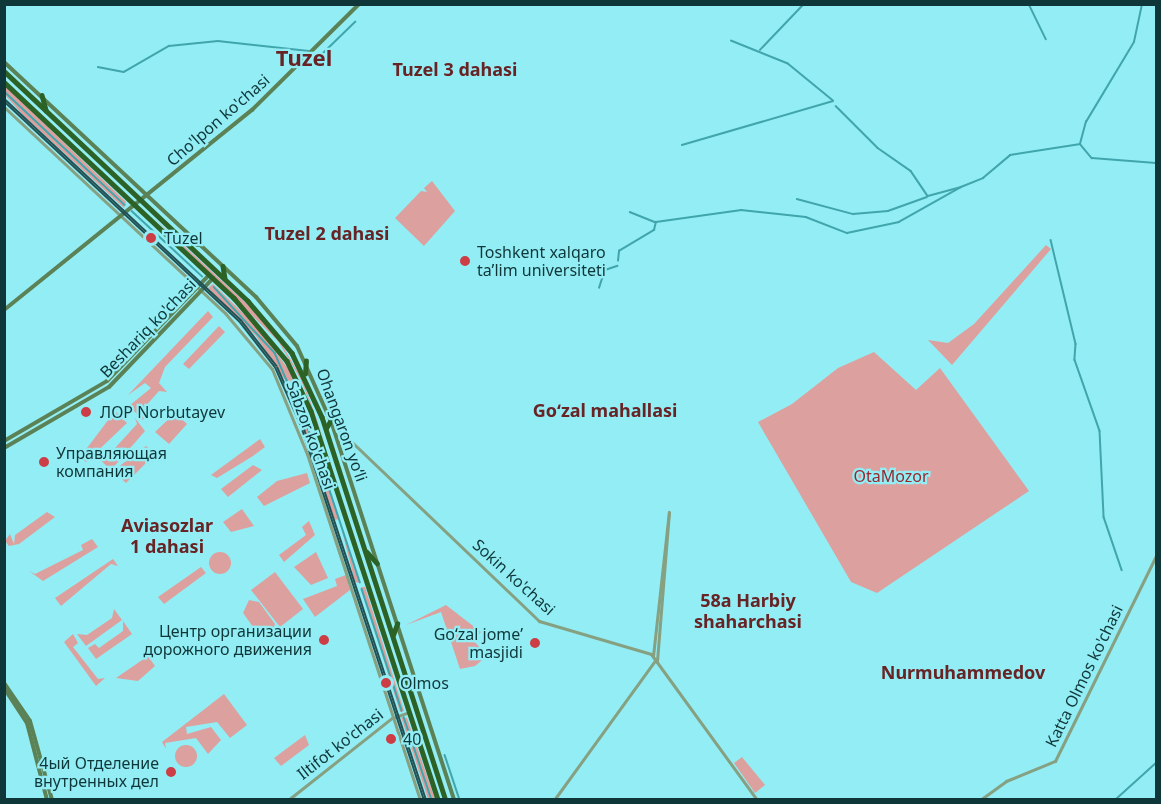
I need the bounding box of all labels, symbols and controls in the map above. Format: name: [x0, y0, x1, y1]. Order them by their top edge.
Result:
district label: Tuzel: [276, 45, 332, 71]
district label: Tuzel 3 dahasi: [393, 58, 517, 80]
street label: Cho'lpon ko'chasi: [163, 70, 273, 170]
district label: Tuzel 2 dahasi: [265, 222, 389, 244]
place label: Tuzel: [164, 228, 203, 248]
marker: Tuzel: [142, 229, 160, 247]
place label: Toshkent xalqaro ta’lim universiteti: [477, 242, 606, 280]
marker: Toshkent xalqaro ta’lim universiteti: [458, 254, 472, 268]
street label: Beshariq ko'chasi: [96, 275, 200, 381]
street label: Ohangaron yoʻli: [313, 366, 371, 484]
street label: Sabzor ko'chasi: [282, 378, 340, 492]
district label: Goʻzal mahallasi: [533, 399, 677, 421]
place label: ЛОР Norbutayev: [100, 402, 225, 422]
marker: ЛОР Norbutayev: [77, 403, 95, 421]
place label: Управляющая компания: [56, 443, 167, 481]
marker: Управляющая компания: [37, 455, 51, 469]
park label: OtaMozor: [853, 466, 929, 486]
district label: Aviasozlar 1 dahasi: [121, 515, 213, 558]
street label: Sokin ko'chasi: [469, 535, 559, 619]
district label: 58a Harbiy shaharchasi: [694, 590, 802, 632]
street label: Katta Olmos ko'chasi: [1041, 602, 1127, 750]
place label: Центр организации дорожного движения: [144, 621, 312, 659]
place label: Go‘zal jome’ masjidi: [434, 624, 523, 662]
marker: Центр организации дорожного движения: [317, 633, 331, 647]
marker: Go‘zal jome’ masjidi: [528, 636, 542, 650]
district label: Nurmuhammedov: [881, 661, 1045, 683]
place label: Olmos: [400, 673, 449, 693]
marker: Olmos: [377, 674, 395, 692]
street label: Iltifot ko'chasi: [293, 705, 387, 783]
place label: 40: [403, 729, 421, 749]
marker: 40: [384, 732, 398, 746]
place label: 4ый Отделение внутренных дел: [34, 753, 159, 791]
marker: 4ый Отделение внутренных дел: [164, 765, 178, 779]

